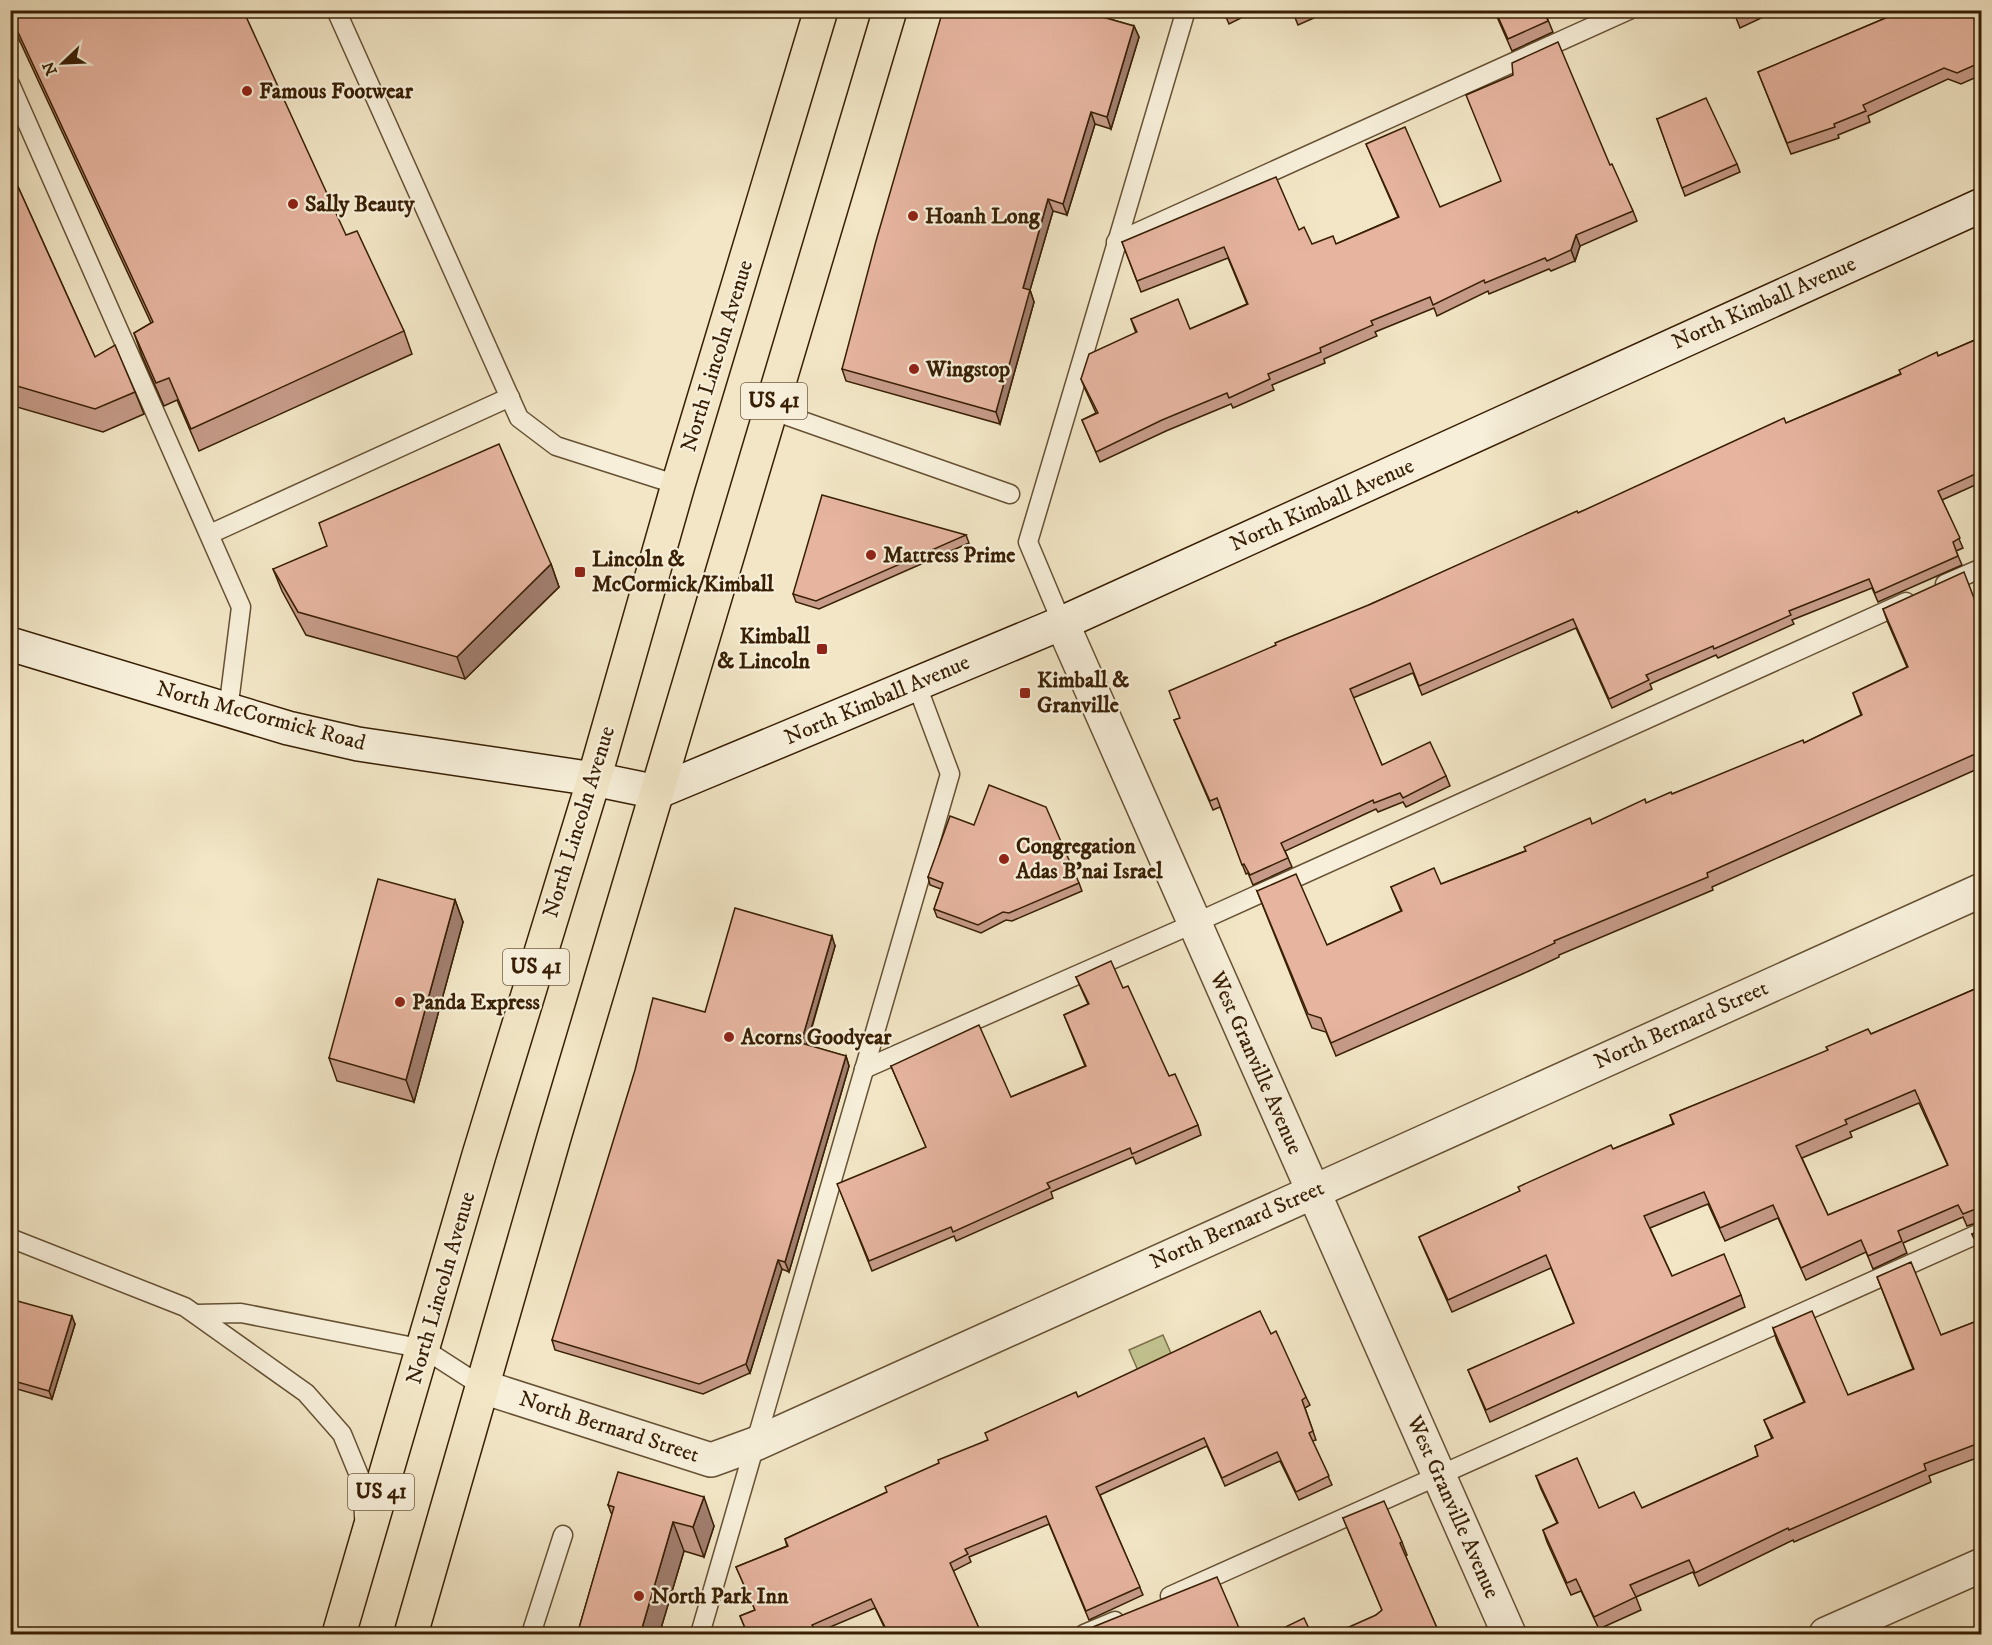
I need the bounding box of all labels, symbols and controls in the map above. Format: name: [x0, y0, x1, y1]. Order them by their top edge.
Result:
north arrow: [33, 33, 93, 93]
text: N: [38, 59, 62, 78]
place label: Famous Footwear: [259, 78, 414, 105]
marker: Famous Footwear: [240, 84, 254, 98]
place label: Sally Beauty: [305, 191, 415, 218]
marker: Sally Beauty: [286, 197, 300, 211]
place label: Hoanh Long: [925, 203, 1041, 230]
marker: Hoanh Long: [906, 209, 920, 223]
street label: North Kimball Avenue: [1668, 250, 1860, 356]
street label: North Lincoln Avenue: [675, 257, 759, 455]
place label: Wingstop: [925, 356, 1010, 383]
marker: Wingstop: [907, 362, 921, 376]
road number: US 41: [741, 383, 807, 419]
street label: North Kimball Avenue: [1226, 452, 1418, 558]
place label: Mattress Prime: [883, 542, 1015, 569]
place label: Lincoln & McCormick/Kimball: [592, 546, 774, 598]
marker: Mattress Prime: [864, 548, 878, 562]
marker: Lincoln & McCormick/Kimball: [573, 565, 587, 579]
place label: Kimball & Lincoln: [717, 623, 811, 675]
marker: Kimball & Lincoln: [815, 642, 829, 656]
street label: North Kimball Avenue: [780, 649, 974, 751]
place label: Kimball & Granville: [1037, 667, 1129, 719]
street label: North McCormick Road: [154, 675, 368, 757]
marker: Kimball & Granville: [1018, 686, 1032, 700]
street label: North Lincoln Avenue: [537, 723, 621, 921]
place label: Congregation Adas B'nai Israel: [1015, 833, 1163, 885]
marker: Congregation Adas B'nai Israel: [997, 852, 1011, 866]
road number: US 41: [503, 949, 569, 985]
street label: West Granville Avenue: [1203, 966, 1308, 1159]
street label: North Bernard Street: [1590, 975, 1772, 1075]
place label: Panda Express: [412, 989, 541, 1016]
marker: Panda Express: [393, 995, 407, 1009]
place label: Acorns Goodyear: [740, 1024, 892, 1051]
marker: Acorns Goodyear: [722, 1030, 736, 1044]
street label: North Bernard Street: [1146, 1175, 1328, 1275]
street label: North Lincoln Avenue: [401, 1189, 481, 1387]
street label: North Bernard Street: [516, 1385, 702, 1469]
street label: West Granville Avenue: [1400, 1410, 1505, 1603]
road number: US 41: [348, 1474, 414, 1510]
place label: North Park Inn: [651, 1583, 789, 1610]
marker: North Park Inn: [632, 1589, 646, 1603]

